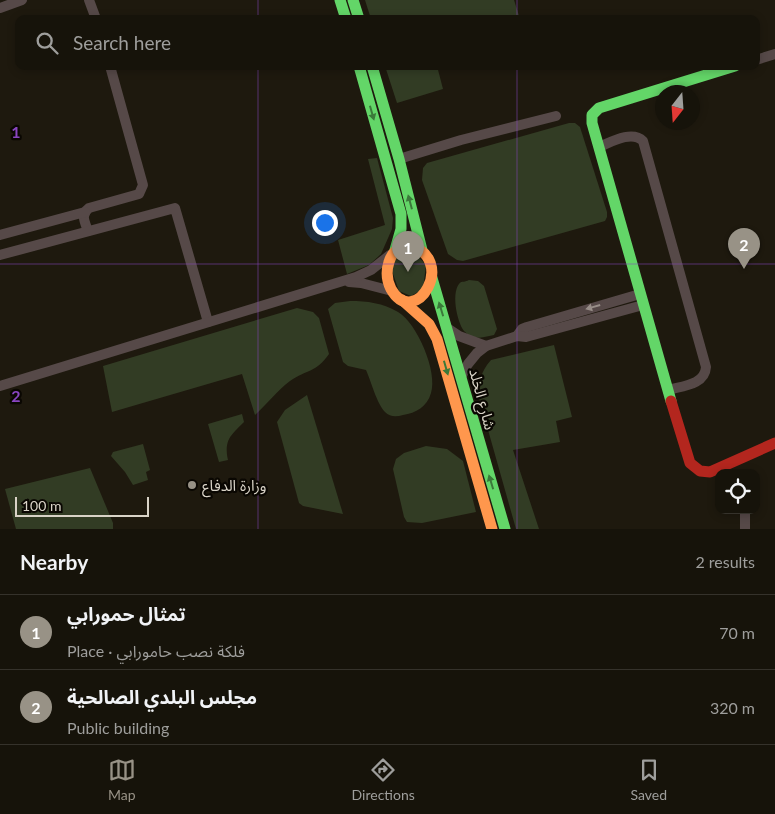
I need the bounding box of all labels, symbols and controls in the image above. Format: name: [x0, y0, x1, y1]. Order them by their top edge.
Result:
search box: [15, 15, 760, 70]
icon: search: [33, 29, 61, 57]
text: Search here: [73, 31, 171, 54]
north arrow: [655, 85, 700, 130]
one-way arrow: [368, 106, 376, 121]
text: 1: [11, 122, 21, 141]
one-way arrow: [406, 195, 414, 210]
your location: [312, 210, 338, 236]
pin: 2: [728, 228, 760, 269]
pin: 1: [392, 231, 424, 272]
one-way arrow: [437, 302, 445, 317]
one-way arrow: [585, 304, 600, 312]
one-way arrow: [442, 361, 450, 376]
street label: شارع الخلد: [462, 366, 500, 433]
text: 2: [11, 386, 21, 405]
map controls: [715, 469, 760, 514]
button: locate: [715, 469, 760, 514]
one-way arrow: [486, 475, 494, 490]
place label: وزارة الدفاع: [202, 476, 266, 498]
marker: وزارة الدفاع: [186, 479, 198, 491]
scale bar: [15, 494, 149, 517]
text: 100 m: [22, 497, 61, 514]
text: Nearby: [20, 549, 88, 574]
text: 2 results: [695, 552, 755, 571]
text: تمثال حمورابي: [67, 602, 186, 625]
text: 1: [31, 623, 41, 642]
text: 70 m: [719, 623, 755, 642]
text: Place · فلكة نصب حامورابي: [67, 641, 245, 660]
text: مجلس البلدي الصالحية: [67, 685, 257, 708]
text: 2: [31, 698, 41, 717]
text: 320 m: [710, 698, 755, 717]
text: Public building: [67, 718, 169, 737]
tab: Map: [108, 756, 136, 803]
tab: Directions: [352, 756, 415, 803]
tab: Saved: [631, 756, 667, 803]

